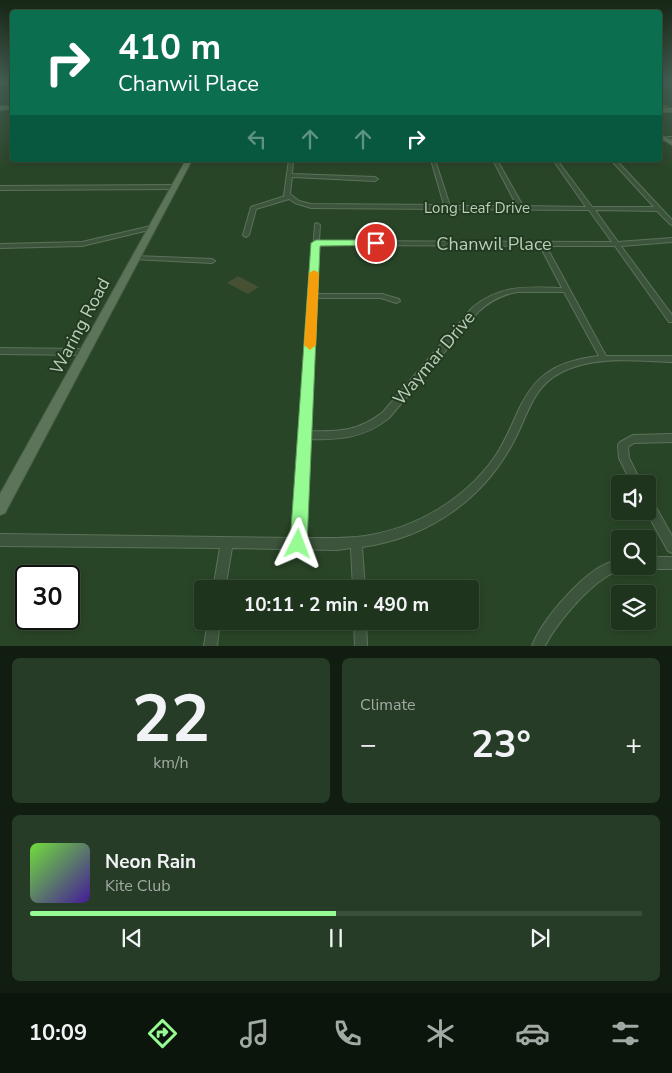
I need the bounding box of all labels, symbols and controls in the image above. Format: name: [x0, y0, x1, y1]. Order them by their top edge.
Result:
text: 410 m: [118, 24, 221, 71]
icon: right: [35, 30, 100, 95]
text: Chanwil Place: [118, 69, 259, 99]
icon: left: [243, 125, 271, 153]
icon: ahead: [296, 125, 324, 153]
icon: ahead: [349, 125, 377, 153]
icon: right: [402, 125, 430, 153]
street label: Long Leaf Drive: [424, 198, 530, 218]
pin: [355, 222, 397, 264]
icon: arrive: [362, 229, 390, 257]
street label: Chanwil Place: [436, 232, 552, 256]
street label: Waring Road: [44, 273, 116, 379]
street label: Waymar Drive: [387, 306, 481, 410]
map controls: [611, 475, 656, 630]
button: sound: [611, 475, 656, 520]
position arrow: [271, 517, 323, 569]
button: search: [611, 530, 656, 575]
speed limit sign: 30: [15, 565, 80, 630]
button: layers: [611, 585, 656, 630]
text: 10:11 · 2 min · 490 m: [244, 592, 429, 618]
text: 22: [132, 675, 210, 764]
text: Climate: [360, 694, 415, 716]
text: 23°: [471, 719, 531, 770]
text: −: [360, 726, 377, 764]
text: +: [625, 726, 642, 764]
text: km/h: [153, 752, 189, 774]
text: Neon Rain: [105, 849, 196, 875]
text: Kite Club: [105, 875, 171, 897]
icon: previous: [118, 924, 146, 952]
icon: pause: [322, 924, 350, 952]
icon: next: [526, 924, 554, 952]
icon: directions: [145, 1016, 180, 1051]
icon: music: [237, 1016, 272, 1051]
icon: phone: [330, 1016, 365, 1051]
icon: climate: [423, 1016, 458, 1051]
icon: car: [515, 1016, 550, 1051]
icon: filters: [608, 1016, 643, 1051]
text: 10:09: [29, 1018, 87, 1048]

